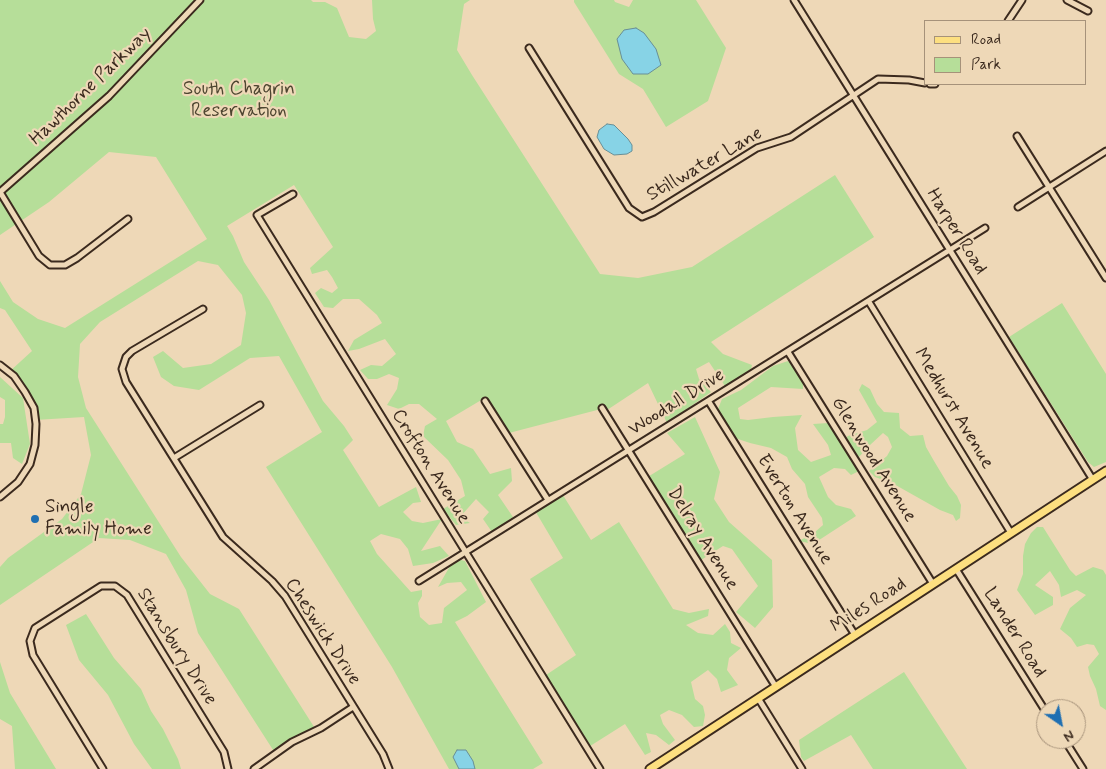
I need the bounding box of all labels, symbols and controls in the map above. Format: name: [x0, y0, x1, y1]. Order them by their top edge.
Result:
legend: [924, 20, 1086, 85]
street label: Hawthorne Parkway: [25, 23, 157, 151]
text: Road: [971, 30, 1001, 50]
text: Park: [971, 55, 1001, 75]
park label: South Chagrin Reservation: [183, 79, 295, 123]
street label: Stillwater Lane: [643, 123, 767, 207]
street label: Harper Road: [921, 185, 991, 279]
street label: Medhurst Avenue: [908, 344, 998, 474]
street label: Woodall Drive: [625, 364, 729, 442]
street label: Glenwood Avenue: [825, 393, 921, 527]
street label: Crofton Avenue: [386, 405, 474, 529]
street label: Everton Avenue: [751, 451, 837, 569]
street label: Delray Avenue: [661, 483, 743, 595]
place label: Single Family Home: [45, 497, 152, 541]
marker: Single Family Home: [29, 513, 41, 525]
street label: Miles Road: [827, 573, 911, 639]
street label: Cheswick Drive: [279, 574, 365, 690]
street label: Stansbury Drive: [131, 584, 221, 710]
street label: Lander Road: [977, 584, 1051, 682]
north arrow: [1036, 699, 1086, 749]
text: N: [1060, 726, 1077, 746]

